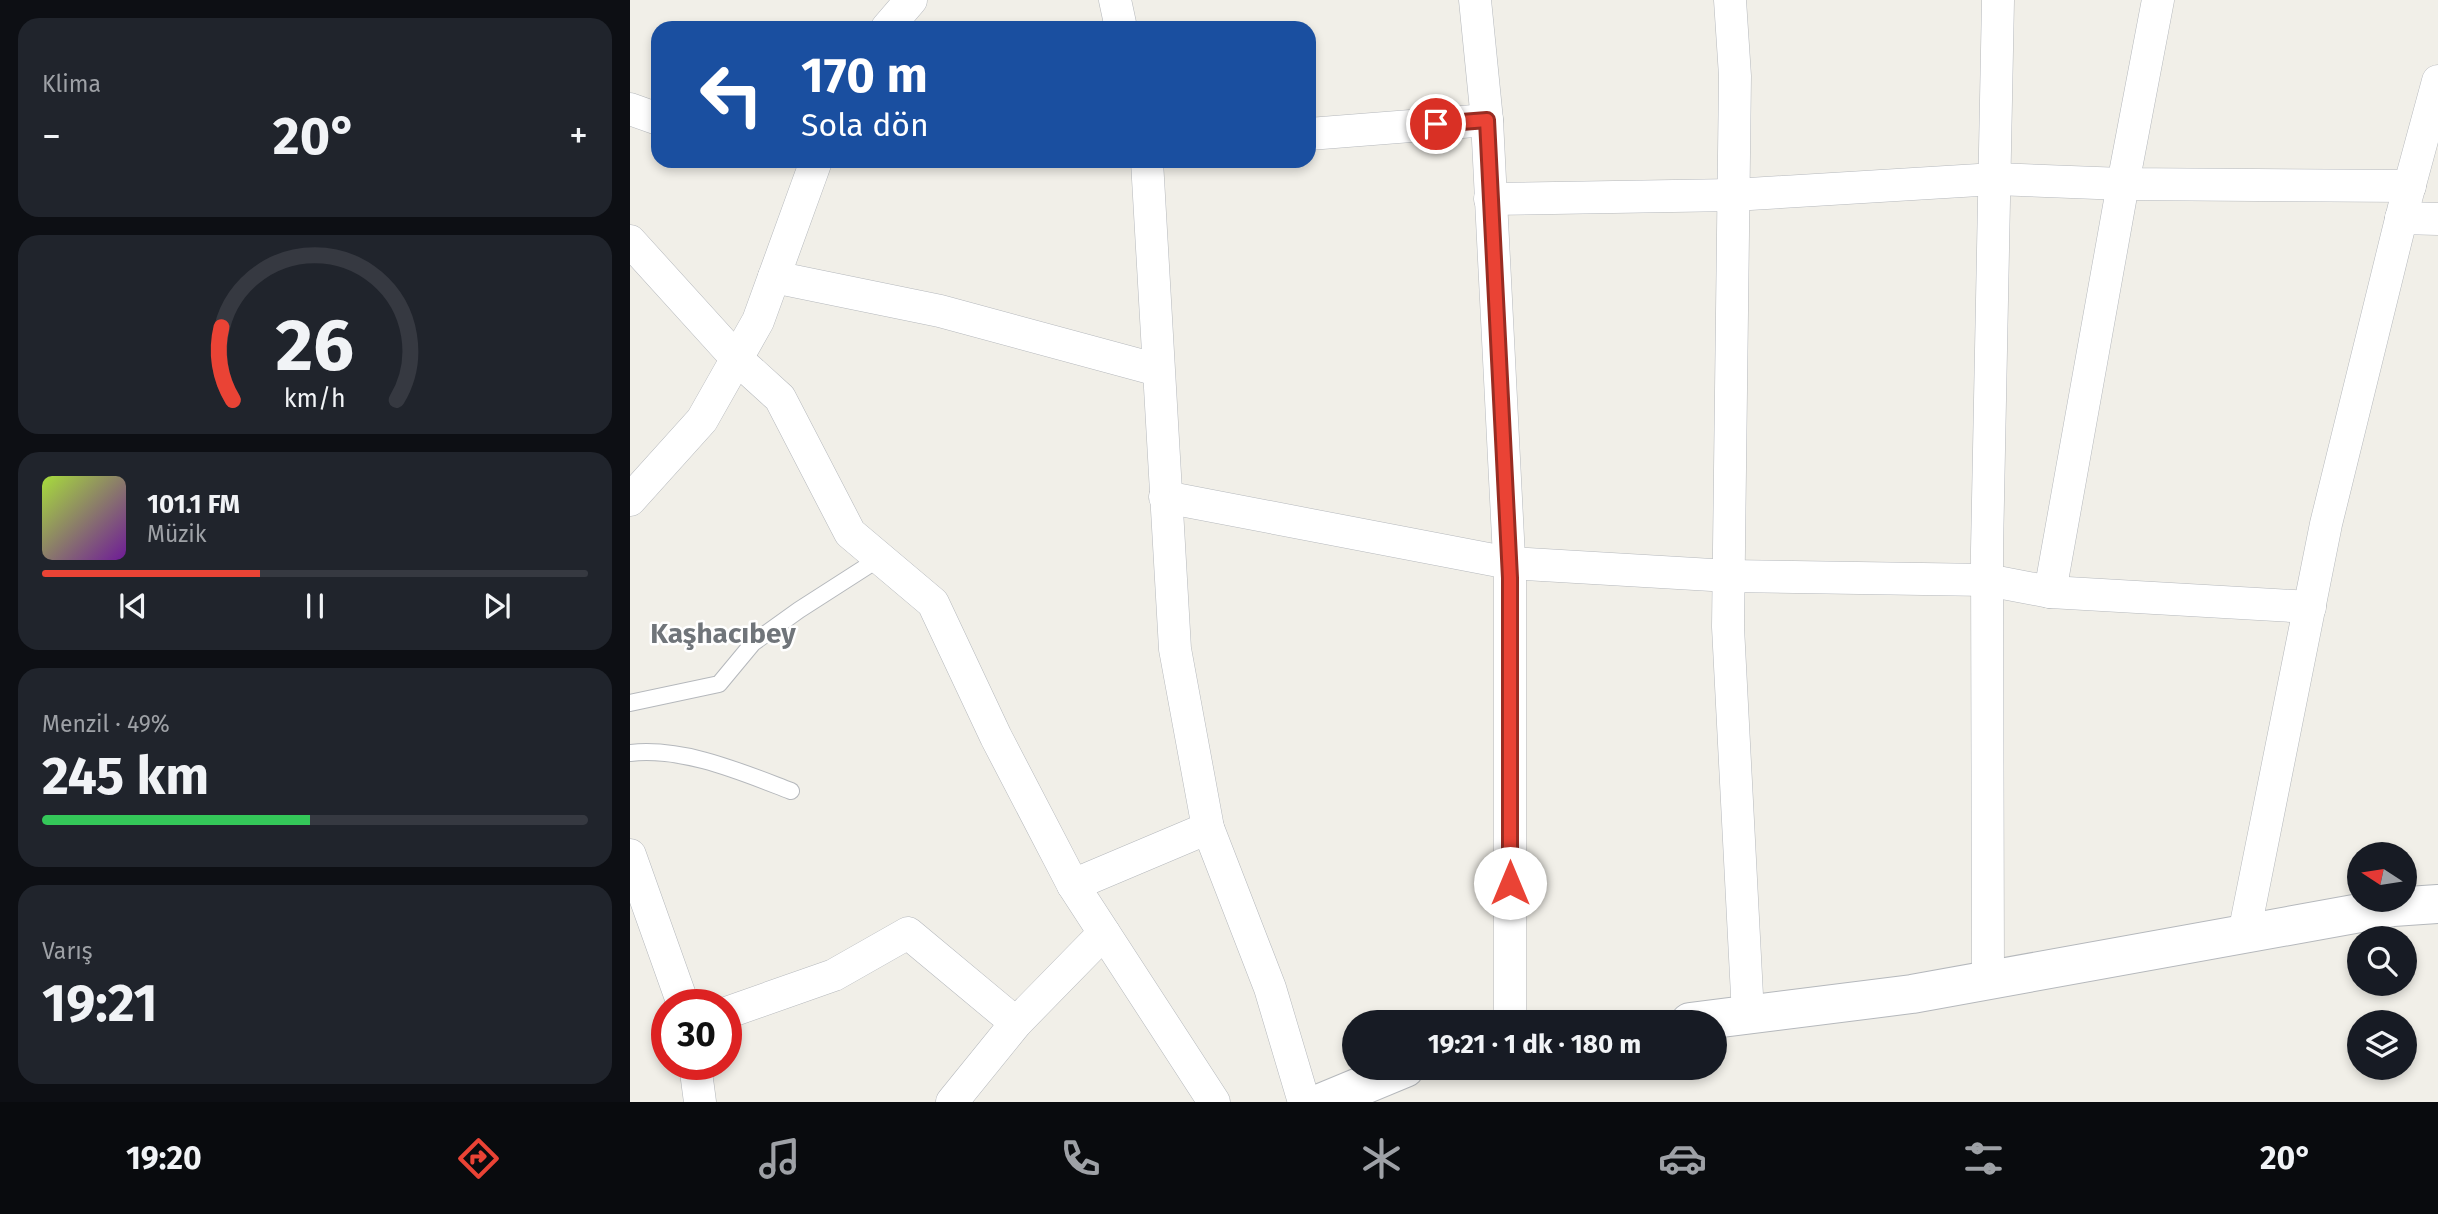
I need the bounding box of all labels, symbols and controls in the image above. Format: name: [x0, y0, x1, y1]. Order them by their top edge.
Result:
text: 170 m: [801, 46, 928, 105]
icon: left: [686, 49, 777, 140]
text: Klima: [42, 70, 101, 98]
pin: [1406, 94, 1466, 154]
text: 20°: [273, 105, 357, 168]
icon: arrive: [1417, 105, 1455, 143]
text: Sola dön: [801, 106, 929, 144]
text: −: [42, 113, 61, 159]
text: +: [569, 113, 588, 159]
text: 26: [276, 303, 354, 390]
text: km/h: [284, 384, 346, 414]
text: 101.1 FM: [147, 489, 240, 520]
text: Müzik: [147, 520, 207, 548]
icon: previous: [114, 587, 152, 625]
icon: pause: [296, 587, 334, 625]
icon: next: [478, 587, 516, 625]
district label: Kaşhacıbey: [650, 617, 796, 650]
text: Menzil · 49%: [42, 710, 170, 738]
text: 245 km: [42, 745, 209, 808]
north arrow: [2347, 842, 2417, 912]
map controls: [2347, 842, 2417, 1080]
position arrow: [1473, 846, 1547, 920]
button: search: [2347, 926, 2417, 996]
text: Varış: [42, 937, 93, 965]
text: 19:21: [42, 972, 158, 1035]
speed limit sign: 30: [651, 989, 742, 1080]
button: layers: [2347, 1010, 2417, 1080]
text: 19:21 · 1 dk · 180 m: [1428, 1029, 1641, 1060]
icon: directions: [454, 1134, 503, 1183]
icon: music: [755, 1134, 804, 1183]
icon: phone: [1056, 1134, 1105, 1183]
icon: climate: [1357, 1134, 1406, 1183]
icon: car: [1658, 1134, 1707, 1183]
icon: filters: [1959, 1134, 2008, 1183]
text: 19:20: [126, 1139, 202, 1177]
text: 20°: [2260, 1139, 2312, 1177]

